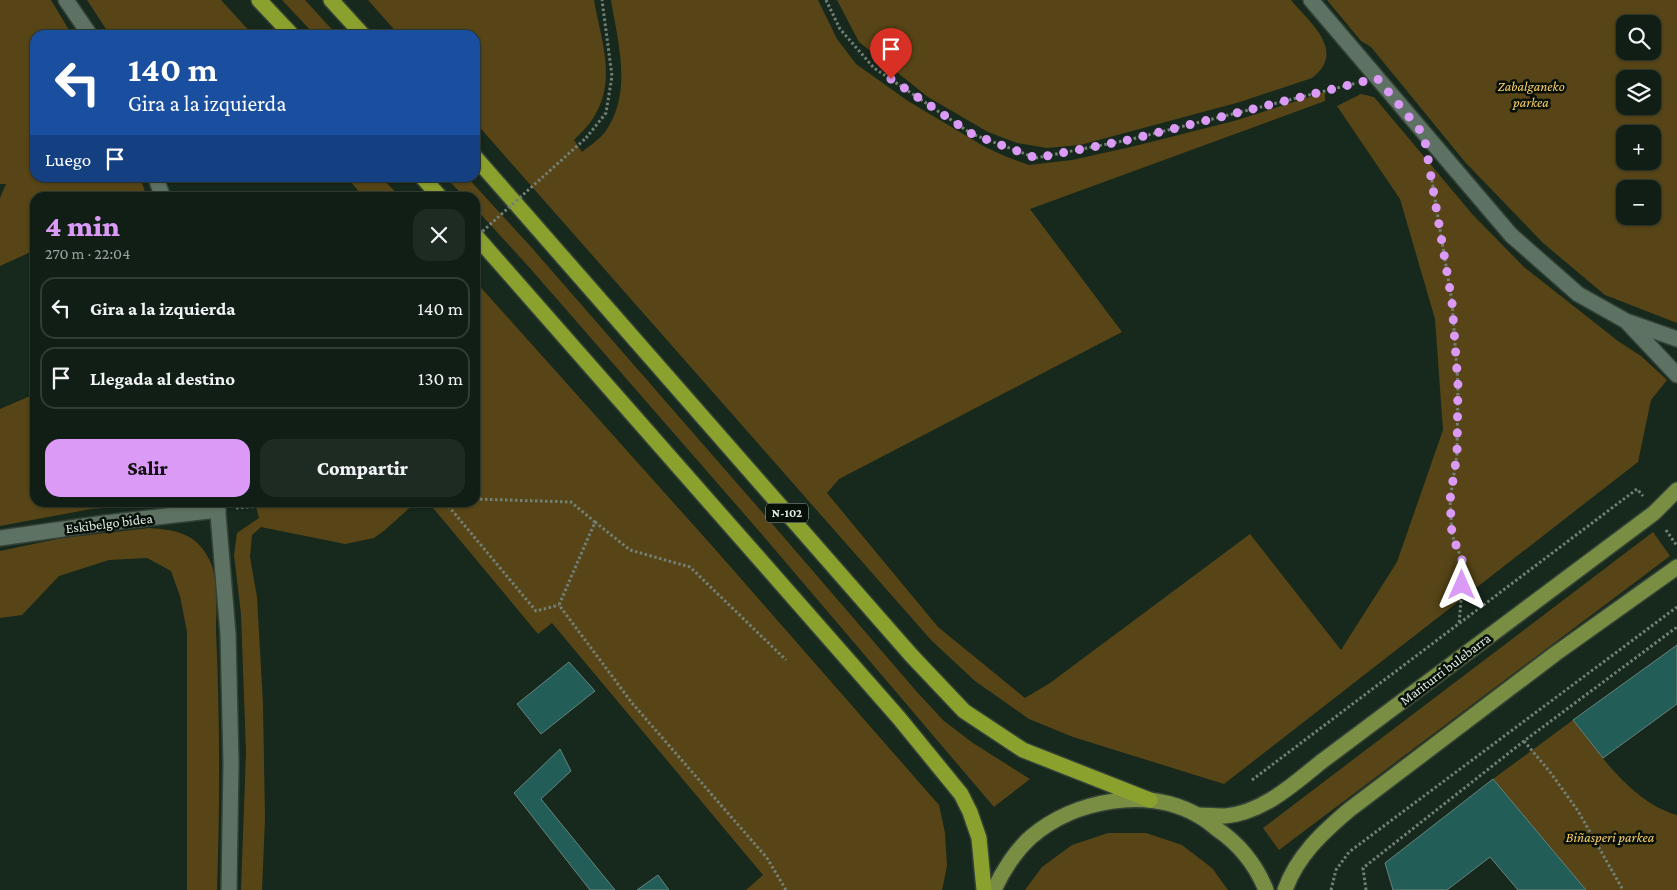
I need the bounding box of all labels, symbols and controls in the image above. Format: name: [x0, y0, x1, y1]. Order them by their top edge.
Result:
map controls: [1616, 15, 1661, 225]
button: search: [1616, 15, 1661, 60]
pin: [870, 28, 912, 79]
icon: arrive: [877, 35, 905, 63]
icon: left: [45, 50, 110, 115]
text: 140 m: [128, 50, 218, 89]
button: layers: [1616, 70, 1661, 115]
park label: Zabalganeko parkea: [1497, 78, 1565, 110]
text: Gira a la izquierda: [128, 91, 286, 116]
button: +: [1616, 125, 1661, 170]
icon: arrive: [101, 145, 129, 173]
text: Luego: [45, 149, 91, 170]
button: −: [1616, 180, 1661, 225]
text: 4 min: [45, 209, 120, 242]
button: close: [413, 209, 465, 261]
text: 270 m · 22:04: [45, 245, 130, 262]
icon: left: [47, 294, 75, 322]
text: Gira a la izquierda: [90, 298, 236, 319]
text: 140 m: [417, 298, 463, 319]
icon: arrive: [47, 364, 75, 392]
text: Llegada al destino: [90, 368, 235, 389]
text: 130 m: [418, 368, 463, 389]
button: Salir: [45, 439, 250, 497]
button: Compartir: [260, 439, 465, 497]
road number: N-102: [766, 503, 808, 522]
street label: Eskibelgo bidea: [65, 510, 154, 536]
position arrow: [1435, 558, 1487, 610]
street label: Mariturri bulebarra: [1397, 629, 1494, 708]
park label: Biñasperi parkea: [1566, 829, 1655, 845]

